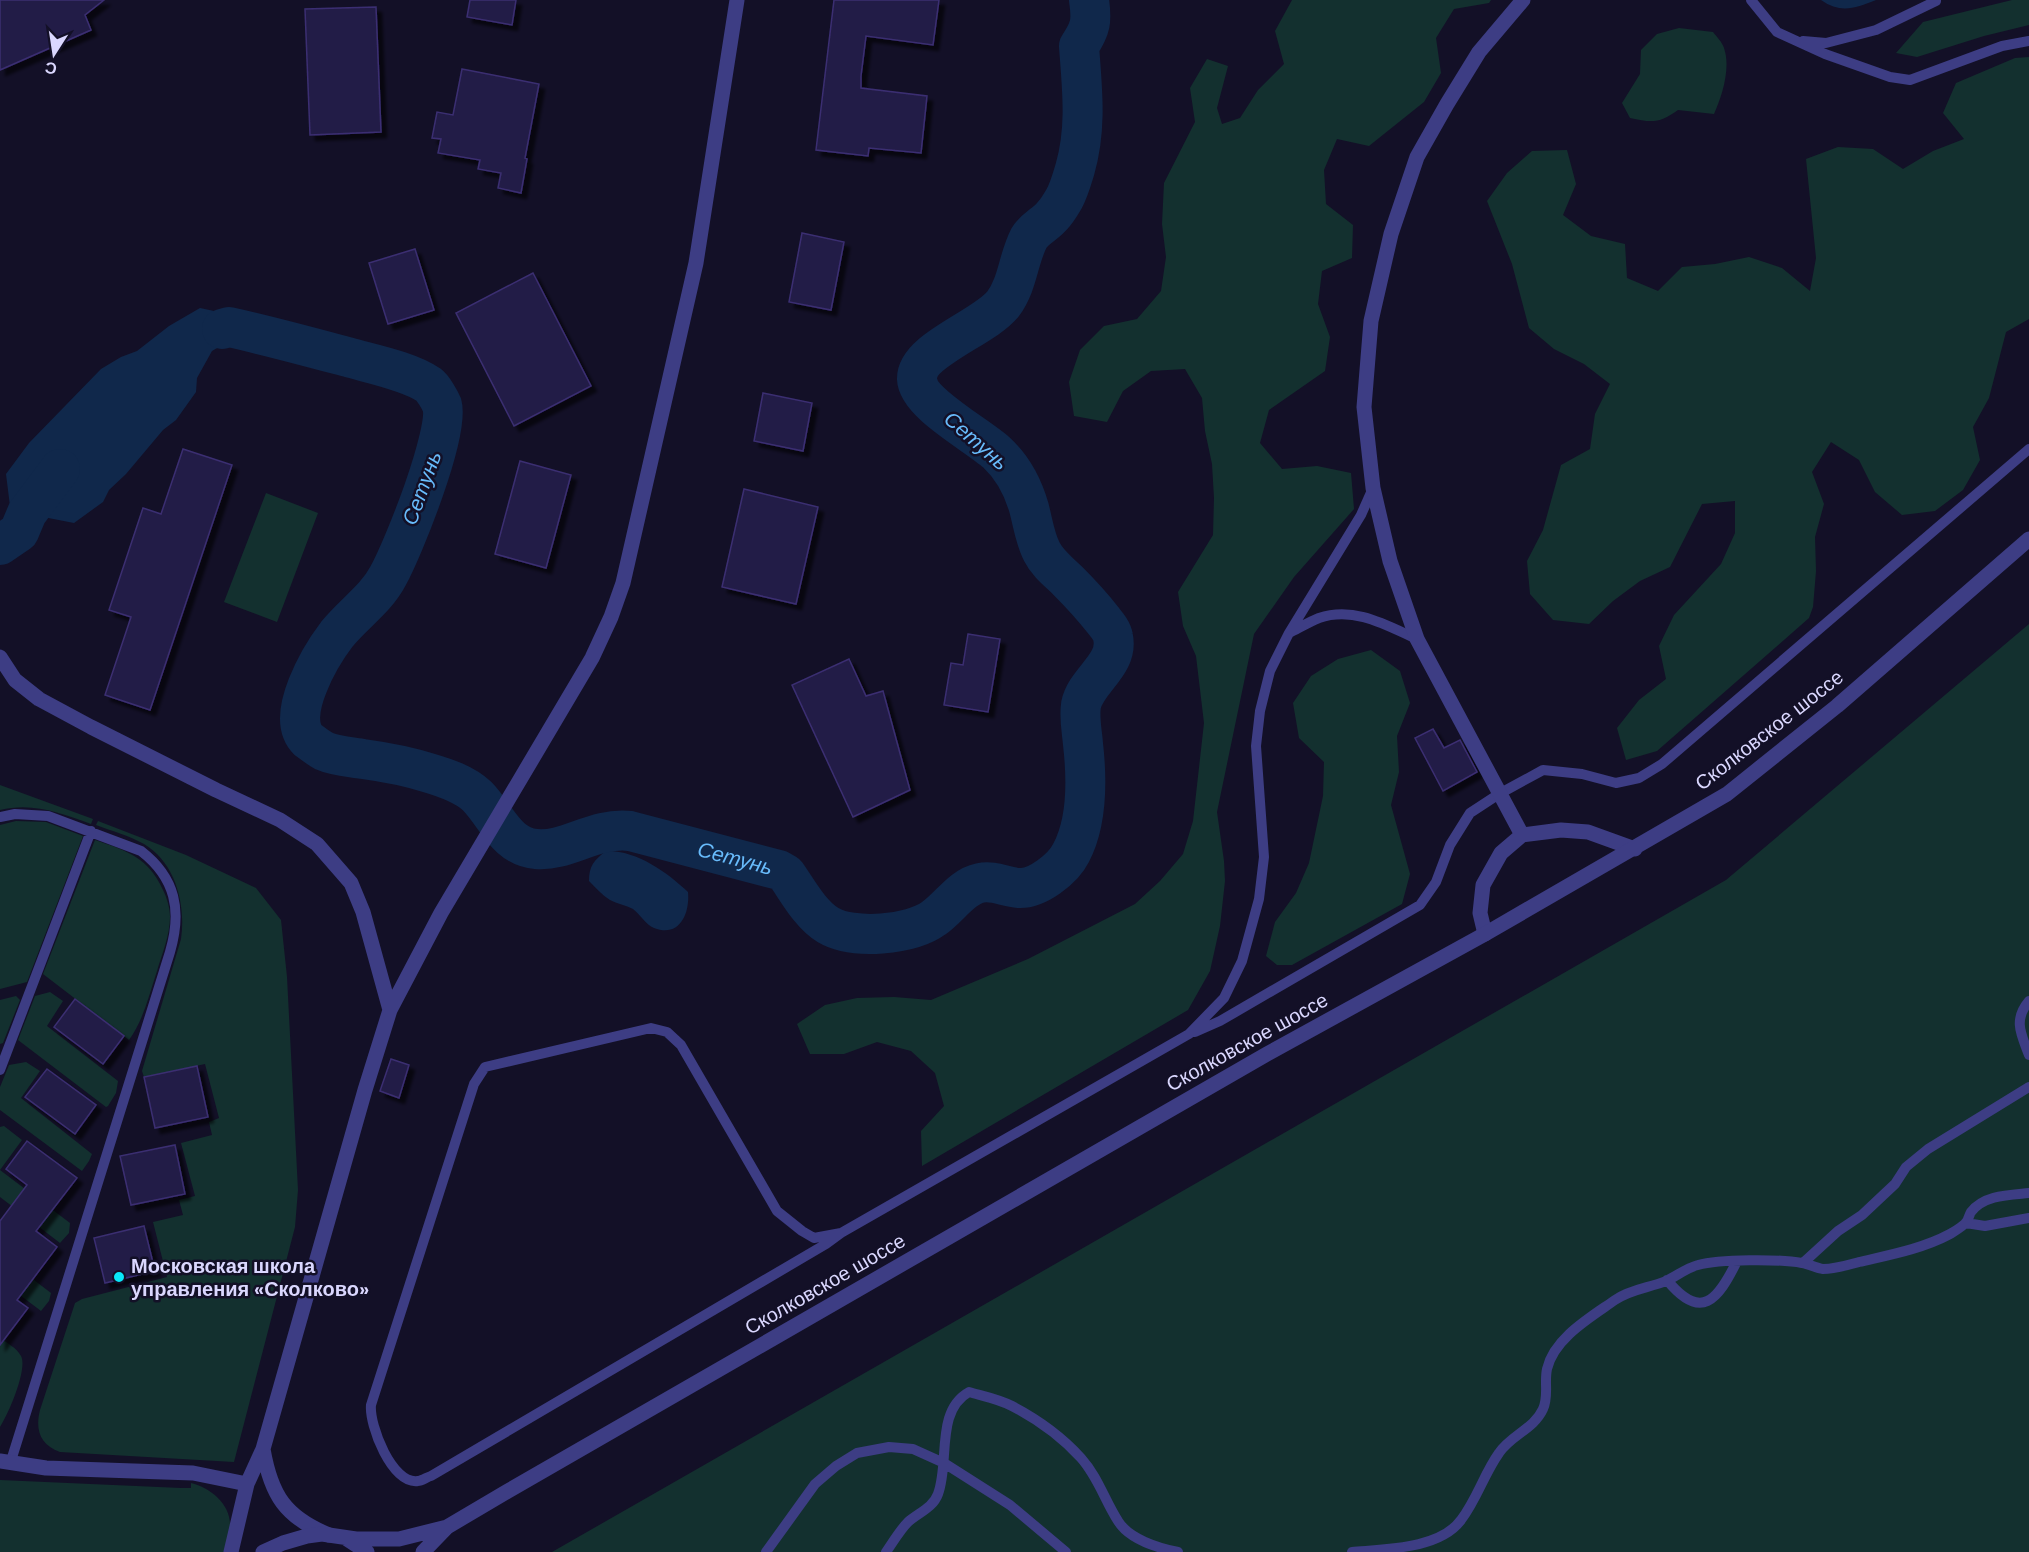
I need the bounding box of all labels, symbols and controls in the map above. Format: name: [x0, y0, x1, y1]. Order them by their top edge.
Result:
north arrow: [24, 24, 84, 84]
text: С: [43, 57, 59, 80]
water label: Сетунь: [938, 405, 1014, 477]
water label: Сетунь: [396, 447, 448, 529]
street label: Сколковское шоссе: [1690, 664, 1848, 796]
water label: Сетунь: [694, 835, 776, 882]
street label: Сколковское шоссе: [1161, 987, 1333, 1097]
street label: Сколковское шоссе: [740, 1227, 910, 1341]
place label: Московская школа управления «Сколково»: [131, 1253, 369, 1302]
marker: Московская школа управления «Сколково»: [112, 1270, 126, 1284]

